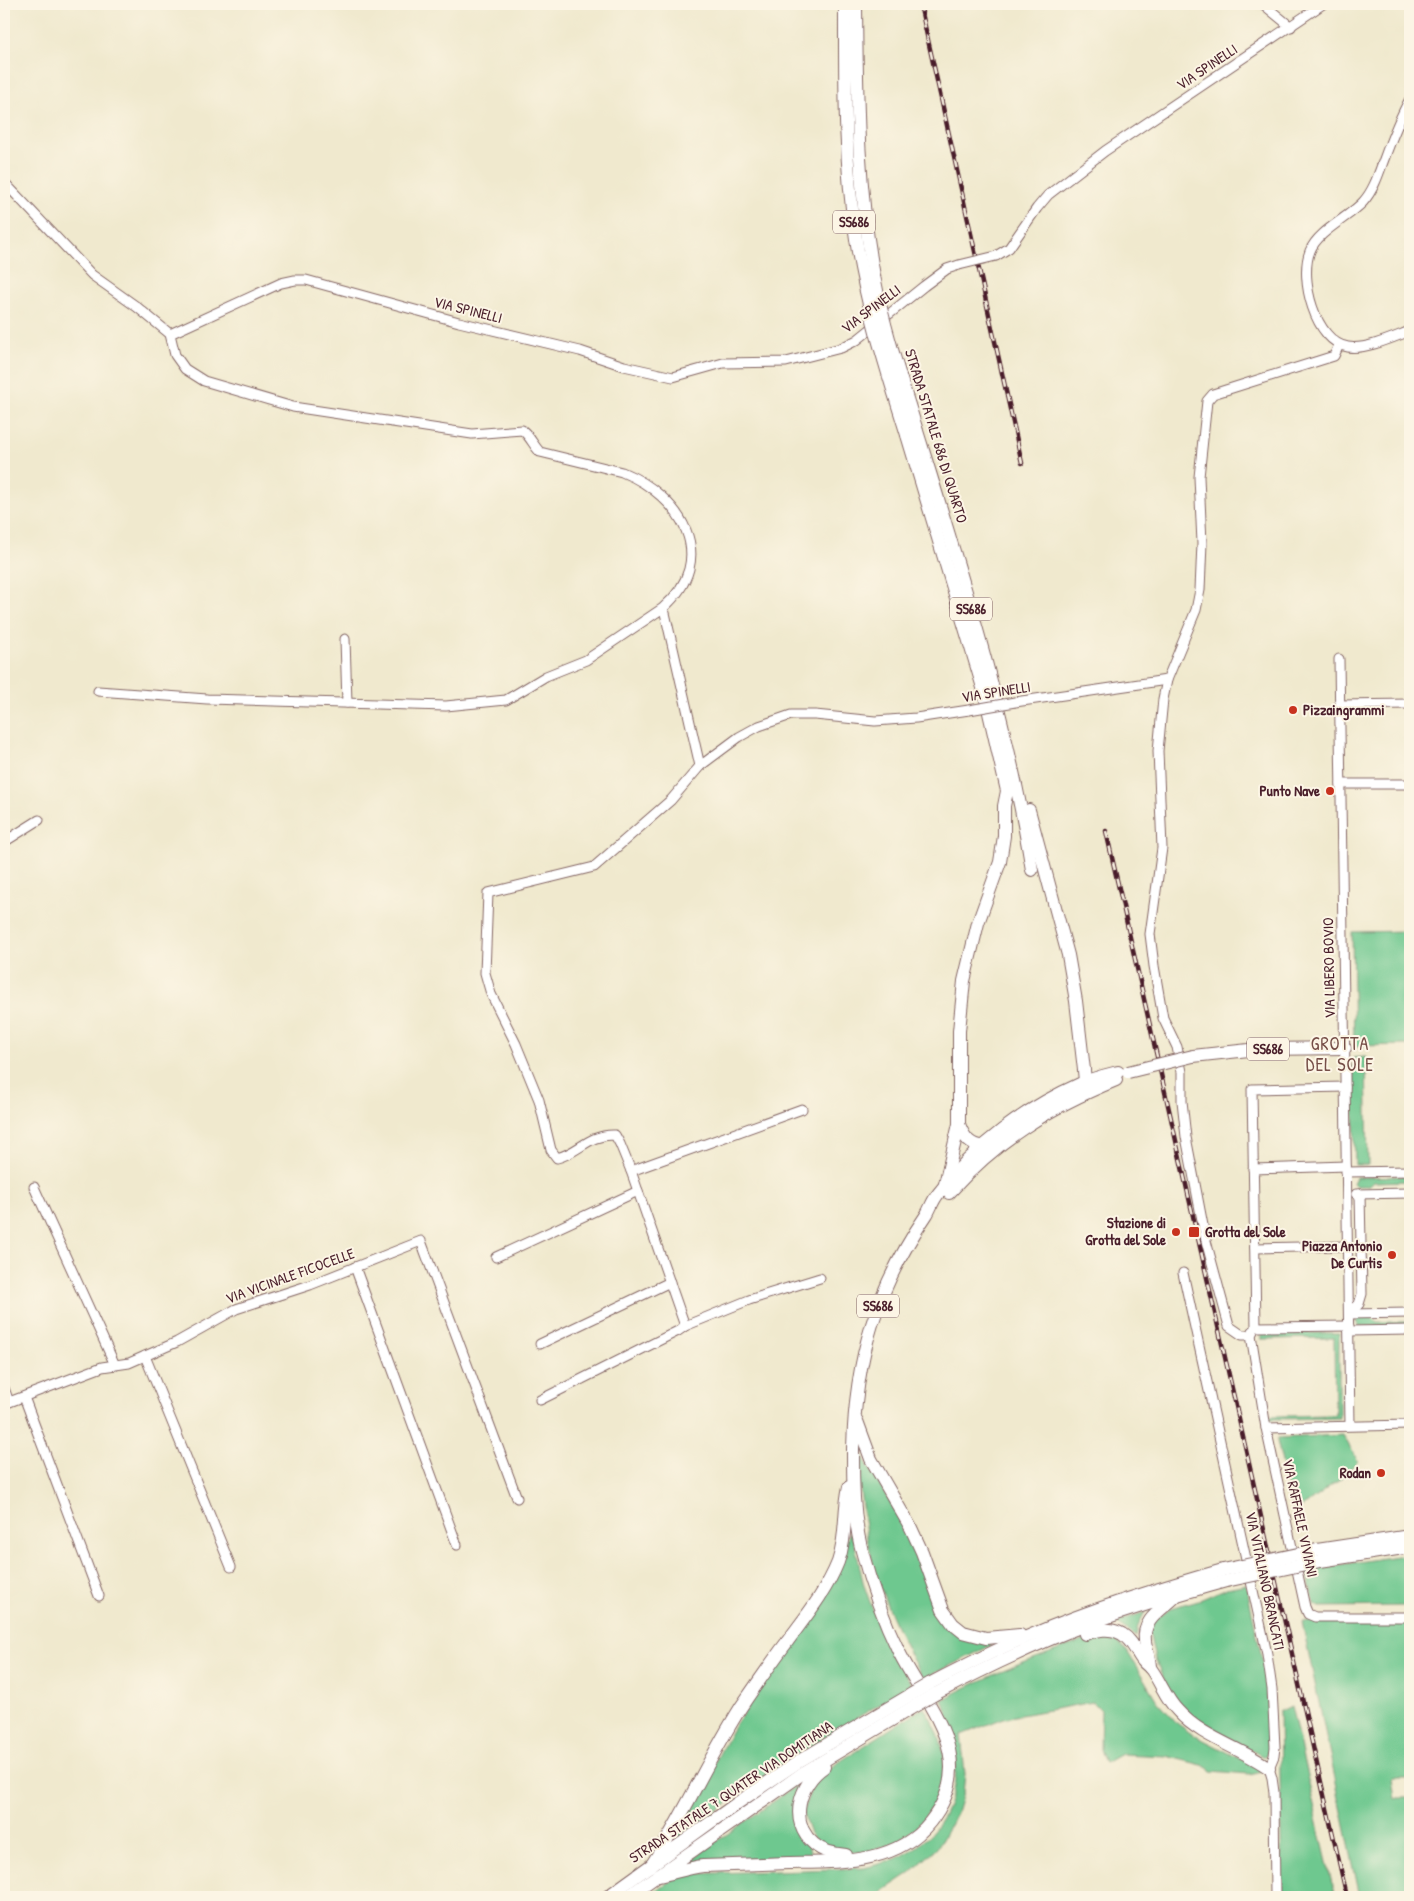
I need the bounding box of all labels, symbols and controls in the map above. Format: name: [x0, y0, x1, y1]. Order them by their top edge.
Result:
street label: VIA SPINELLI: [1172, 38, 1241, 95]
road number: SS686: [833, 210, 875, 233]
street label: VIA SPINELLI: [837, 279, 905, 338]
street label: VIA SPINELLI: [432, 291, 504, 328]
street label: STRADA STATALE 686 DI QUARTO: [900, 346, 973, 525]
road number: SS686: [950, 598, 992, 620]
street label: VIA SPINELLI: [960, 676, 1032, 707]
place label: Pizzaingrammi: [1303, 699, 1385, 721]
marker: Pizzaingrammi: [1287, 704, 1299, 716]
place label: Punto Nave: [1260, 780, 1320, 801]
marker: Punto Nave: [1324, 785, 1336, 797]
street label: VIA LIBERO BOVIO: [1317, 917, 1340, 1019]
district label: GROTTA DEL SOLE: [1306, 1031, 1374, 1077]
road number: SS686: [1247, 1038, 1289, 1060]
place label: Stazione di Grotta del Sole: [1085, 1212, 1166, 1250]
place label: Grotta del Sole: [1205, 1221, 1286, 1242]
marker: Grotta del Sole: [1187, 1225, 1201, 1239]
marker: Stazione di Grotta del Sole: [1170, 1226, 1182, 1238]
place label: Piazza Antonio De Curtis: [1302, 1235, 1382, 1273]
street label: VIA VICINALE FICOCELLE: [222, 1242, 358, 1309]
marker: Piazza Antonio De Curtis: [1386, 1249, 1398, 1261]
road number: SS686: [857, 1294, 899, 1318]
street label: VIA RAFFAELE VIVIANI: [1278, 1457, 1323, 1579]
place label: Rodan: [1340, 1462, 1371, 1483]
marker: Rodan: [1375, 1467, 1387, 1479]
street label: VIA VITALIANO BRANCATI: [1241, 1510, 1290, 1652]
street label: STRADA STATALE 7 QUATER VIA DOMITIANA: [625, 1715, 837, 1868]

